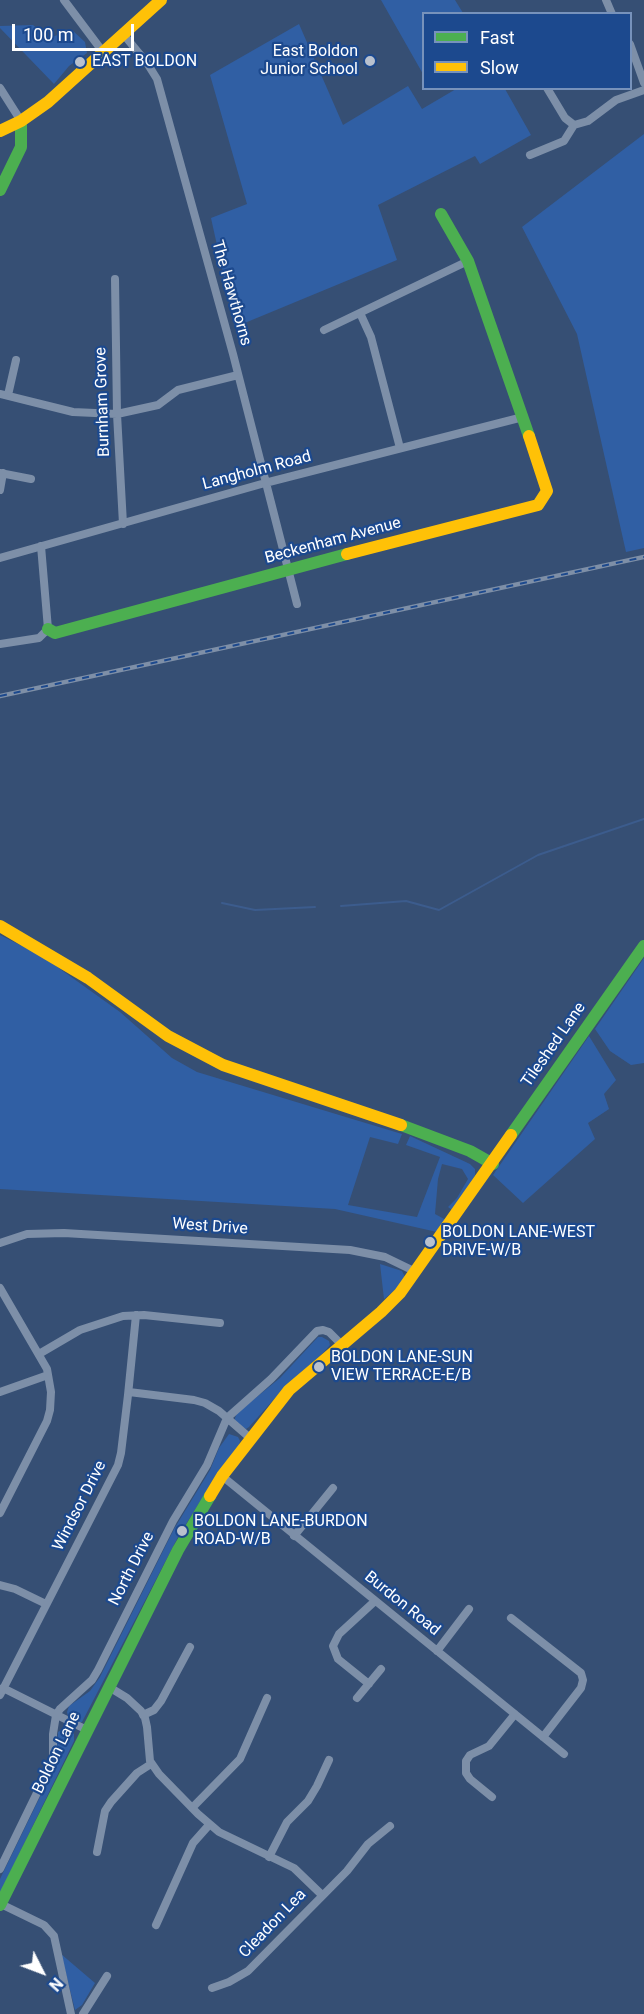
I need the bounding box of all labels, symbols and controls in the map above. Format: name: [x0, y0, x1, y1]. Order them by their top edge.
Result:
scale bar: [15, 12, 136, 50]
legend: [422, 12, 632, 90]
text: 100 m: [23, 24, 74, 45]
text: Fast: [480, 27, 515, 48]
place label: East Boldon Junior School: [260, 42, 358, 80]
place label: EAST BOLDON: [92, 52, 197, 72]
marker: East Boldon Junior School: [363, 54, 377, 68]
marker: EAST BOLDON: [73, 55, 87, 69]
text: Slow: [480, 57, 519, 78]
street label: The Hawthorns: [207, 238, 255, 348]
street label: Burnham Grove: [91, 347, 115, 457]
street label: Langholm Road: [201, 447, 313, 495]
street label: Beckenham Avenue: [263, 514, 403, 568]
street label: Tileshed Lane: [518, 999, 590, 1091]
street label: West Drive: [172, 1215, 248, 1239]
place label: BOLDON LANE-WEST DRIVE-W/B: [442, 1223, 595, 1261]
marker: BOLDON LANE-WEST DRIVE-W/B: [423, 1235, 437, 1249]
place label: BOLDON LANE-SUN VIEW TERRACE-E/B: [331, 1348, 473, 1386]
marker: BOLDON LANE-SUN VIEW TERRACE-E/B: [312, 1360, 326, 1374]
street label: Windsor Drive: [49, 1458, 111, 1554]
place label: BOLDON LANE-BURDON ROAD-W/B: [194, 1512, 368, 1550]
marker: BOLDON LANE-BURDON ROAD-W/B: [175, 1524, 189, 1538]
street label: North Drive: [105, 1529, 159, 1609]
street label: Burdon Road: [360, 1568, 444, 1640]
street label: Boldon Lane: [29, 1709, 85, 1797]
street label: Cleadon Lea: [235, 1886, 311, 1962]
north arrow: [12, 1942, 72, 2002]
text: N: [45, 1974, 67, 1995]

